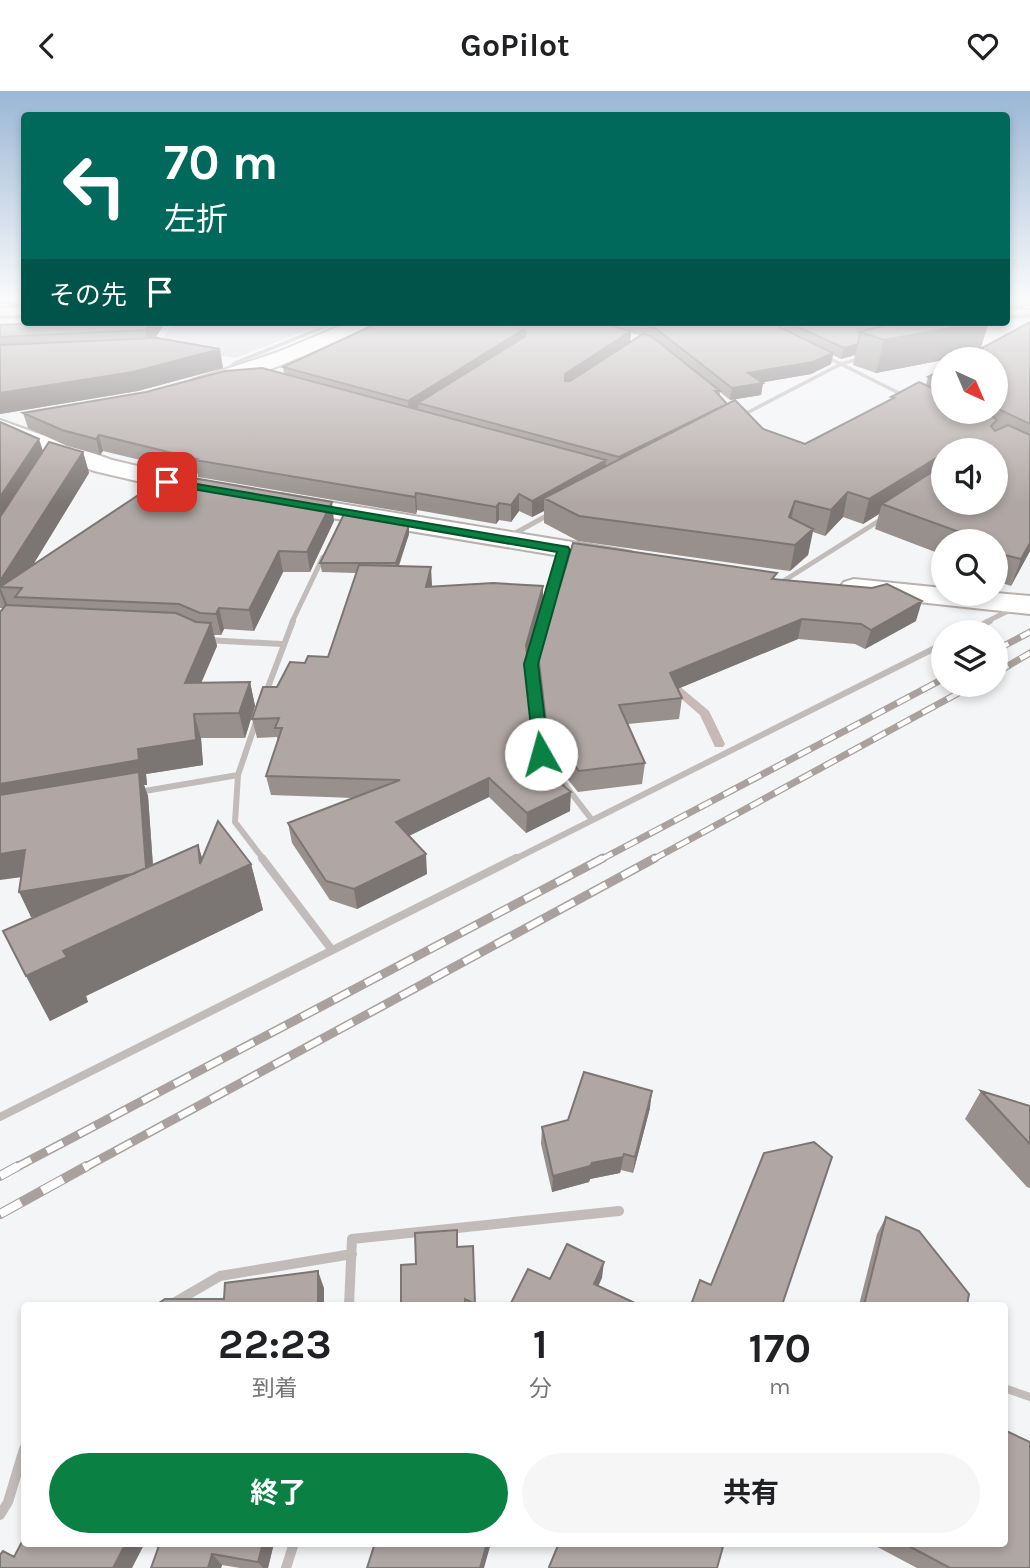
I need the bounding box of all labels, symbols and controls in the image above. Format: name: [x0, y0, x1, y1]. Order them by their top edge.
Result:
icon: back: [28, 27, 66, 65]
text: GoPilot: [460, 27, 570, 64]
icon: heart: [964, 27, 1002, 65]
text: 70 m: [164, 134, 278, 191]
icon: left: [49, 140, 140, 231]
text: 左折: [164, 201, 228, 238]
icon: arrive: [141, 273, 179, 311]
text: その先: [49, 280, 127, 311]
north arrow: [931, 347, 1008, 423]
map controls: [931, 347, 1008, 697]
button: sound: [931, 438, 1008, 515]
pin: [137, 452, 197, 512]
icon: arrive: [148, 463, 186, 501]
button: search: [931, 529, 1008, 606]
button: layers: [931, 620, 1008, 697]
position arrow: [504, 717, 578, 791]
text: 22:23: [218, 1319, 332, 1369]
text: 1: [533, 1319, 548, 1369]
text: 170: [749, 1323, 811, 1373]
text: m: [769, 1373, 791, 1400]
text: 到着: [252, 1375, 298, 1402]
text: 分: [529, 1375, 552, 1402]
button: 終了: [49, 1453, 508, 1533]
button: 共有: [522, 1453, 980, 1533]

